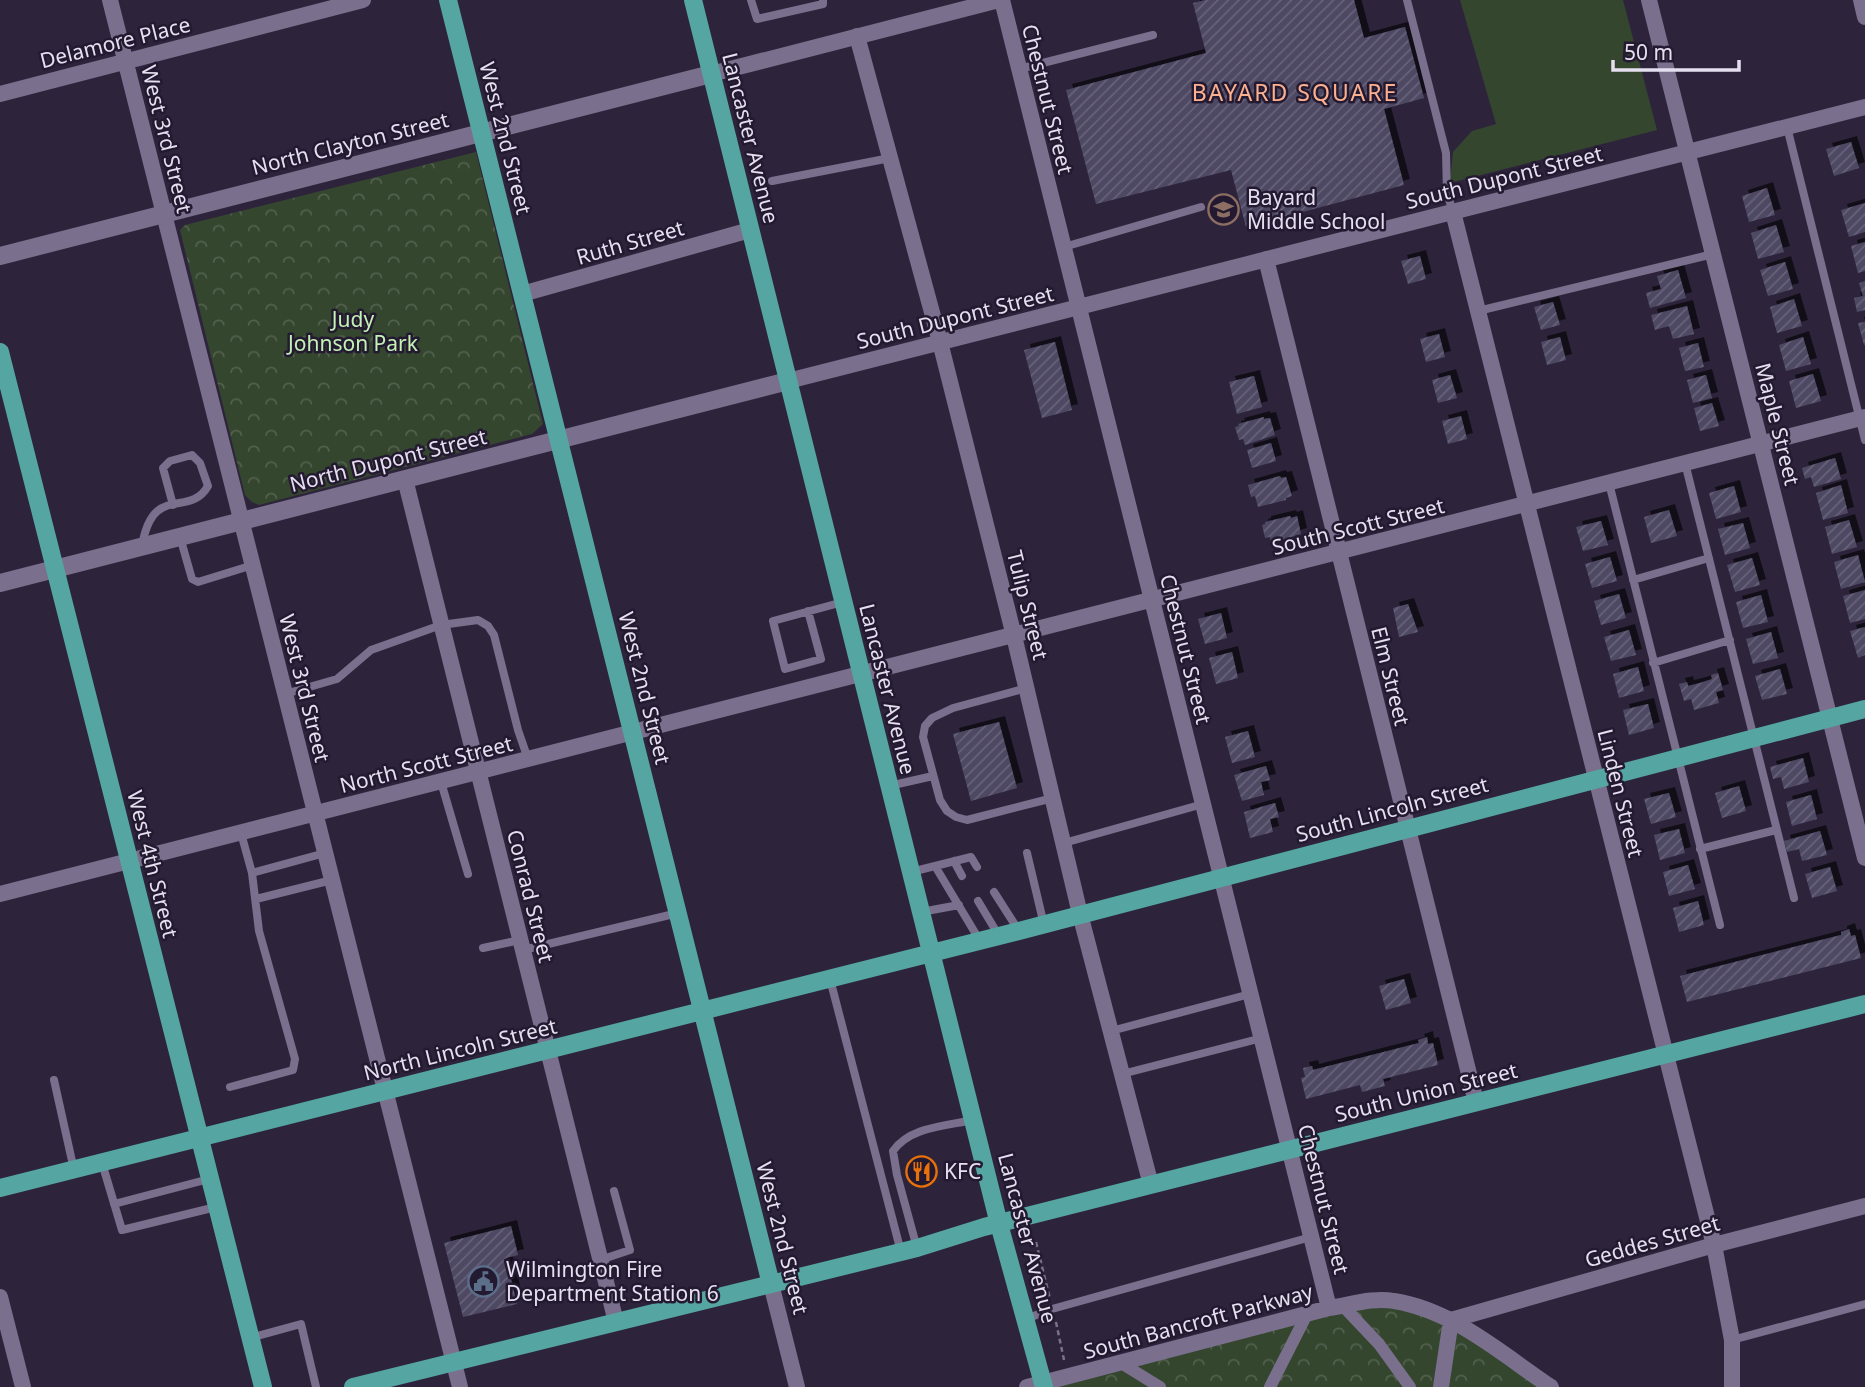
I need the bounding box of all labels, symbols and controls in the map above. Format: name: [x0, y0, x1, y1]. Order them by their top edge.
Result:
street label: Delamore Place: [37, 10, 193, 74]
street label: Chestnut Street: [1016, 21, 1080, 177]
scale bar: [1613, 28, 1739, 72]
text: 50 m: [1624, 38, 1673, 66]
street label: Lancaster Avenue: [716, 50, 786, 226]
street label: West 2nd Street: [474, 59, 539, 217]
street label: West 3rd Street: [135, 62, 199, 216]
district label: BAYARD SQUARE: [1192, 76, 1398, 108]
street label: North Clayton Street: [249, 105, 452, 181]
street label: South Dupont Street: [1403, 139, 1606, 215]
place label: Bayard Middle School: [1247, 183, 1385, 235]
school or university icon: Bayard Middle School: [1207, 192, 1241, 226]
street label: Ruth Street: [573, 213, 687, 271]
street label: South Dupont Street: [854, 279, 1057, 355]
park label: Judy Johnson Park: [286, 305, 419, 357]
street label: Maple Street: [1749, 360, 1807, 488]
street label: North Dupont Street: [287, 422, 490, 498]
street label: South Scott Street: [1269, 491, 1448, 561]
street label: Tulip Street: [1001, 548, 1055, 663]
street label: Chestnut Street: [1154, 571, 1218, 727]
street label: Lancaster Avenue: [853, 601, 923, 777]
street label: West 2nd Street: [613, 609, 678, 767]
street label: West 3rd Street: [273, 611, 337, 765]
street label: Elm Street: [1365, 624, 1417, 729]
street label: Linden Street: [1592, 726, 1651, 860]
street label: North Scott Street: [337, 729, 516, 799]
street label: South Lincoln Street: [1293, 770, 1492, 848]
street label: West 4th Street: [121, 787, 185, 941]
street label: Conrad Street: [501, 827, 561, 966]
street label: North Lincoln Street: [361, 1011, 560, 1087]
street label: South Union Street: [1332, 1056, 1520, 1128]
street label: Chestnut Street: [1292, 1121, 1356, 1277]
street label: Lancaster Avenue: [992, 1150, 1064, 1326]
restaurant icon: KFC: [904, 1154, 938, 1188]
place label: KFC: [944, 1157, 981, 1185]
street label: West 2nd Street: [751, 1159, 816, 1317]
street label: Geddes Street: [1581, 1208, 1723, 1274]
place label: Wilmington Fire Department Station 6: [506, 1255, 719, 1307]
public building icon: Wilmington Fire Department Station 6: [466, 1264, 500, 1298]
street label: South Bancroft Parkway: [1080, 1277, 1316, 1365]

